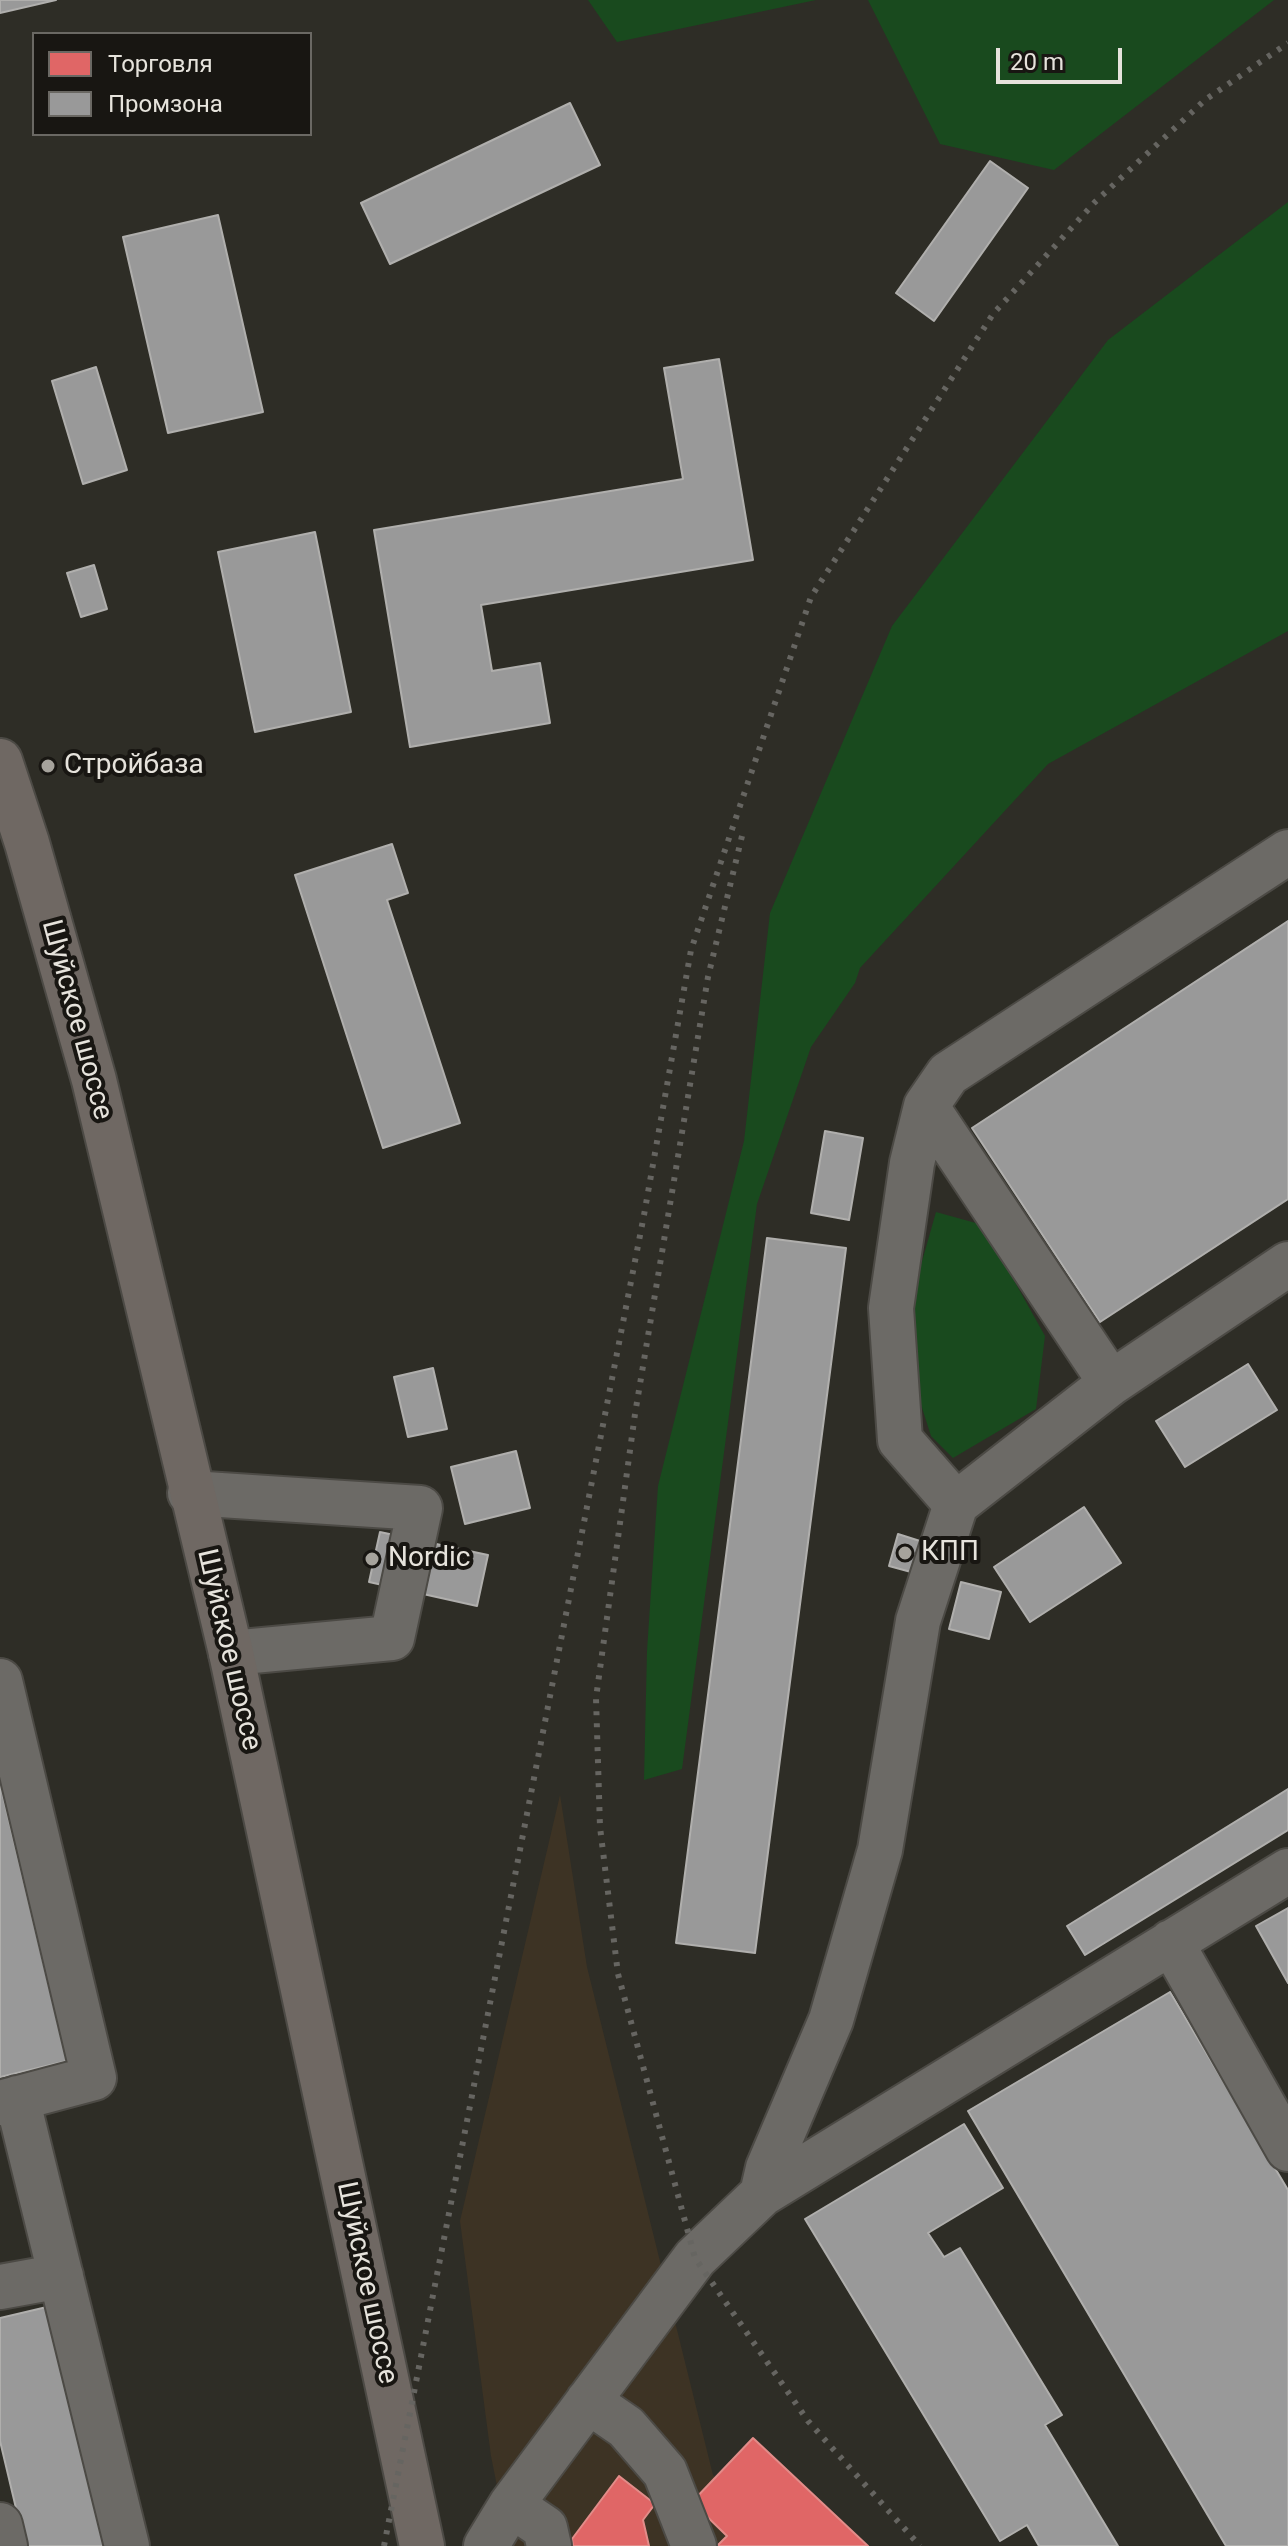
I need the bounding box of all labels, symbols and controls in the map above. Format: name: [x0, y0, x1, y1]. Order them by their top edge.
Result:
legend: [32, 32, 312, 136]
scale bar: [1000, 32, 1126, 82]
text: 20 m: [1010, 48, 1064, 76]
text: Торговля: [108, 50, 213, 78]
text: Промзона: [108, 90, 223, 118]
place label: Стройбаза: [64, 749, 204, 783]
marker: Стройбаза: [39, 757, 57, 775]
street label: Шуйское шоссе: [33, 916, 119, 1124]
place label: КПП: [921, 1536, 979, 1570]
place label: Nordic: [388, 1542, 470, 1576]
marker: КПП: [896, 1544, 914, 1562]
street label: Шуйское шоссе: [188, 1546, 268, 1754]
marker: Nordic: [363, 1550, 381, 1568]
street label: Шуйское шоссе: [328, 2179, 404, 2387]

